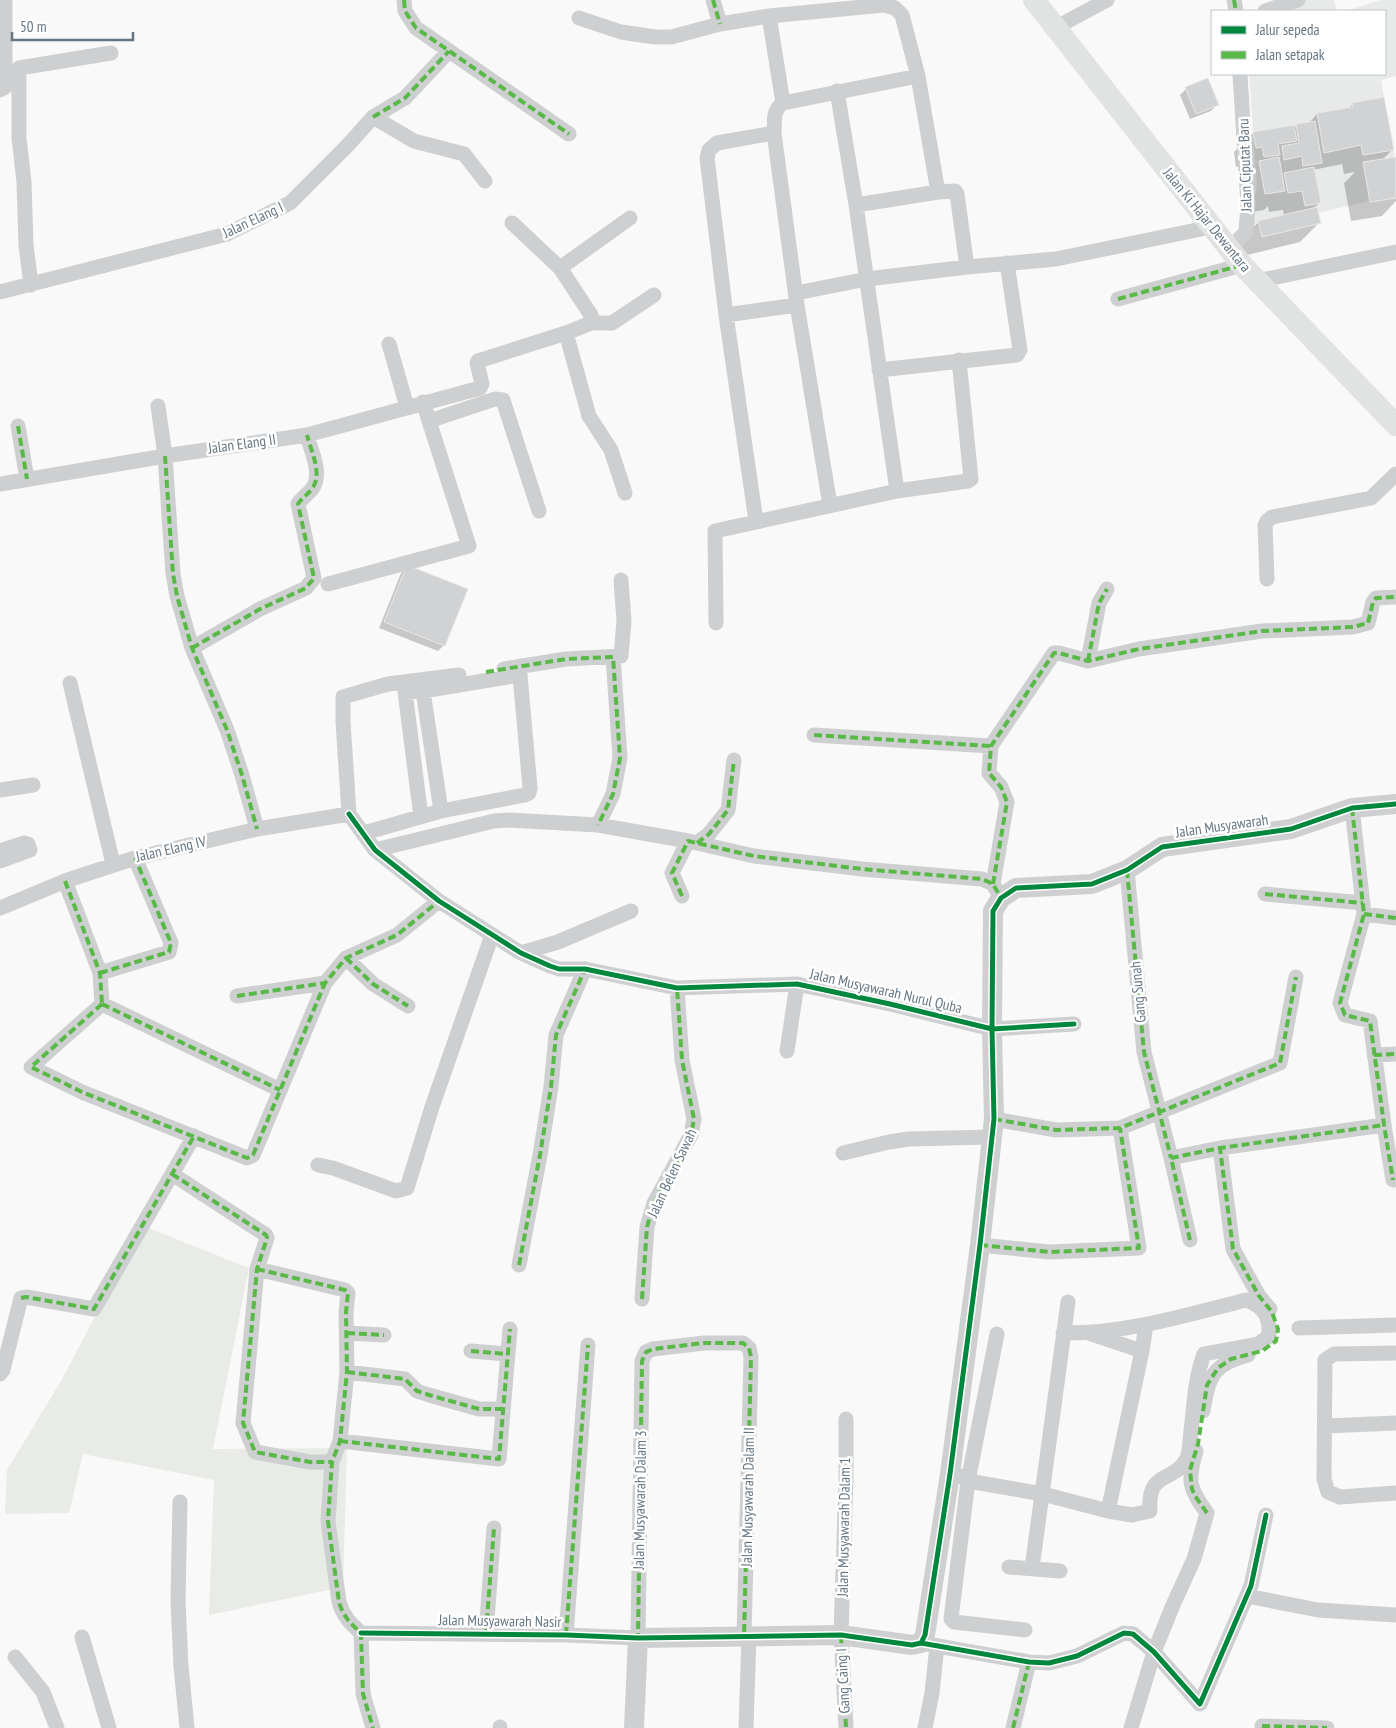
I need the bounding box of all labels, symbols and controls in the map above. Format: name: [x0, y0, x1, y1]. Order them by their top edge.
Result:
scale bar: [12, 10, 134, 42]
legend: [1211, 10, 1386, 75]
text: 50 m: [20, 17, 46, 36]
text: Jalur sepeda: [1255, 20, 1319, 39]
text: Jalan setapak: [1255, 45, 1325, 64]
street label: Jalan Ciputat Baru: [1233, 118, 1256, 213]
street label: Jalan Ki Hajar Dewantara: [1159, 163, 1255, 276]
street label: Jalan Elang I: [219, 197, 286, 242]
street label: Jalan Elang II: [206, 429, 277, 458]
street label: Jalan Musyawarah: [1173, 810, 1269, 842]
street label: Jalan Elang IV: [133, 831, 208, 866]
street label: Gang Sunah: [1125, 960, 1150, 1024]
street label: Jalan Musyawarah Nurul Quba: [807, 964, 964, 1017]
street label: Jalan Belen Sawah: [642, 1126, 700, 1221]
street label: Jalan Musyawarah Dalam II: [737, 1427, 758, 1568]
street label: Jalan Musyawarah Dalam 3: [629, 1430, 650, 1571]
street label: Jalan Musyawarah Dalam 1: [833, 1457, 854, 1598]
street label: Jalan Musyawarah Nasir: [437, 1610, 562, 1631]
street label: Gang Caing I: [831, 1648, 854, 1714]

